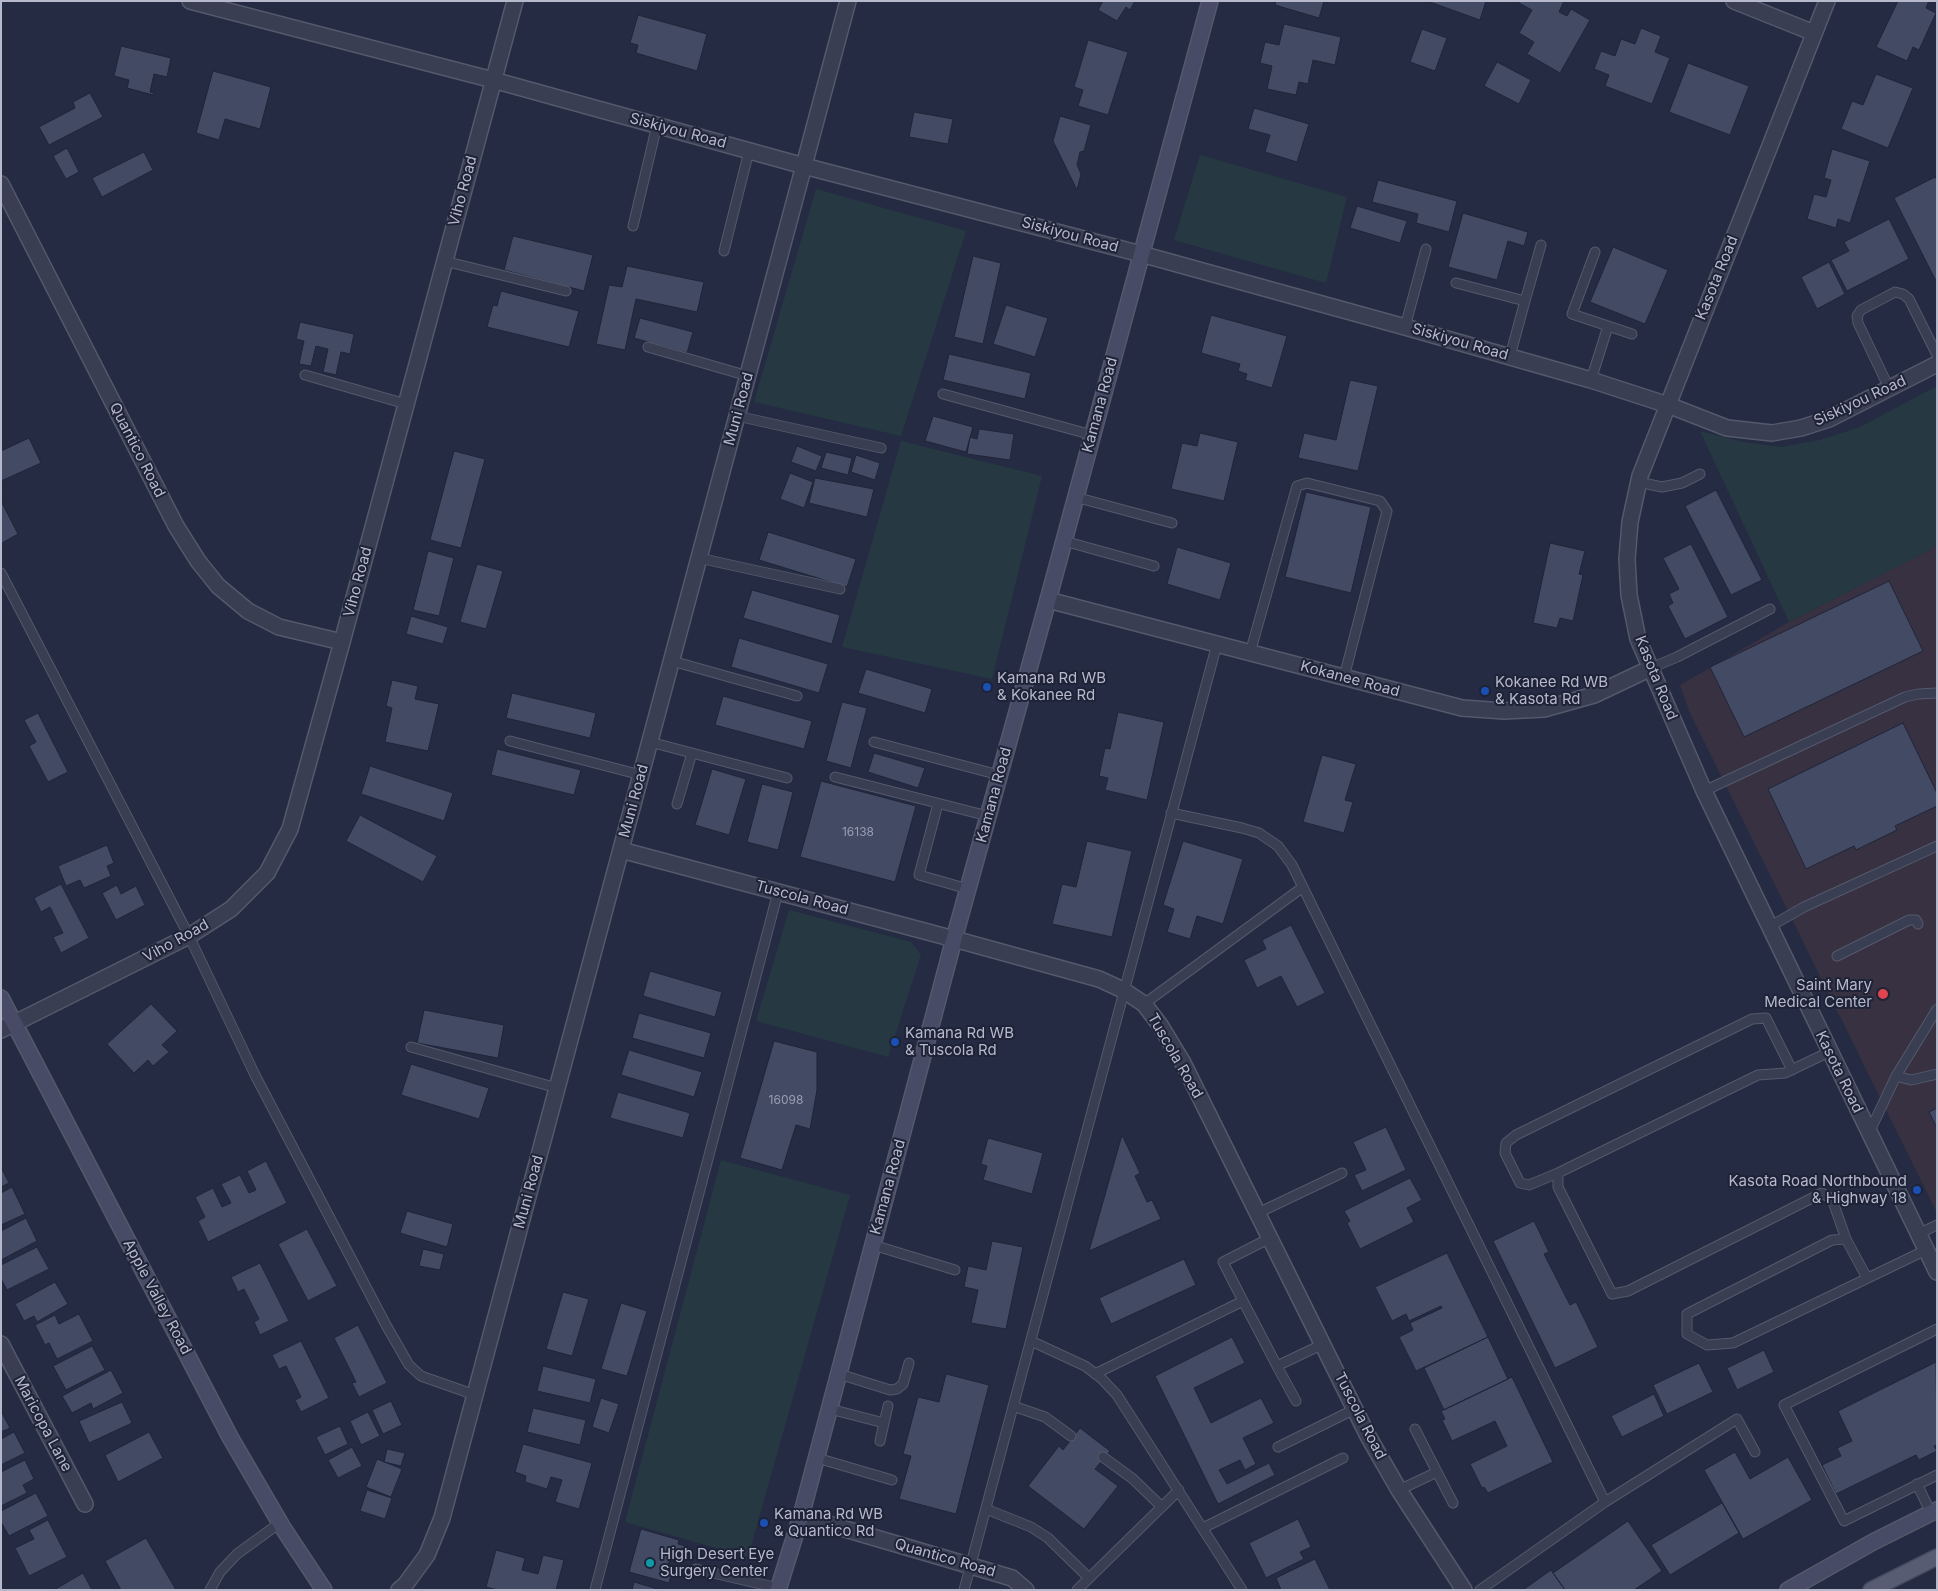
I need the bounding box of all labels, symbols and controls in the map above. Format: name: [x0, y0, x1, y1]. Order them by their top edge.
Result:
street label: Siskiyou Road: [628, 109, 728, 153]
street label: Viho Road: [445, 154, 481, 228]
street label: Siskiyou Road: [1020, 213, 1120, 257]
street label: Kasota Road: [1692, 233, 1742, 323]
street label: Siskiyou Road: [1410, 320, 1510, 364]
street label: Kamana Road: [1079, 355, 1121, 455]
street label: Muni Road: [721, 370, 757, 448]
street label: Siskiyou Road: [1811, 372, 1909, 430]
street label: Quantico Road: [105, 400, 169, 500]
street label: Viho Road: [340, 545, 376, 619]
street label: Kasota Road: [1631, 633, 1681, 723]
street label: Kokanee Road: [1298, 657, 1402, 701]
place label: Kamana Rd WB & Kokanee Rd: [997, 669, 1106, 704]
place label: Kokanee Rd WB & Kasota Rd: [1495, 673, 1608, 708]
marker: Kamana Rd WB & Kokanee Rd: [981, 681, 993, 693]
marker: Kokanee Rd WB & Kasota Rd: [1479, 685, 1491, 697]
street label: Kamana Road: [973, 745, 1015, 845]
street label: Muni Road: [616, 762, 652, 840]
house number: 16138: [842, 825, 874, 839]
street label: Tuscola Road: [754, 877, 850, 919]
street label: Viho Road: [140, 916, 212, 966]
place label: Saint Mary Medical Center: [1764, 976, 1872, 1011]
marker: Saint Mary Medical Center: [1876, 987, 1890, 1001]
street label: Tuscola Road: [1143, 1010, 1207, 1102]
place label: Kamana Rd WB & Tuscola Rd: [905, 1024, 1014, 1059]
street label: Kasota Road: [1811, 1028, 1867, 1116]
marker: Kamana Rd WB & Tuscola Rd: [889, 1036, 901, 1048]
house number: 16098: [769, 1093, 803, 1107]
street label: Kamana Road: [867, 1137, 909, 1237]
street label: Muni Road: [511, 1153, 547, 1231]
place label: Kasota Road Northbound & Highway 18: [1729, 1172, 1907, 1207]
marker: Kasota Road Northbound & Highway 18: [1911, 1184, 1923, 1196]
street label: Apple Valley Road: [119, 1236, 195, 1358]
street label: Tuscola Road: [1330, 1369, 1390, 1463]
street label: Maricopa Lane: [10, 1373, 76, 1475]
place label: Kamana Rd WB & Quantico Rd: [774, 1505, 883, 1540]
marker: Kamana Rd WB & Quantico Rd: [758, 1517, 770, 1529]
street label: Quantico Road: [892, 1535, 998, 1581]
place label: High Desert Eye Surgery Center: [660, 1545, 774, 1580]
marker: High Desert Eye Surgery Center: [644, 1557, 656, 1569]

